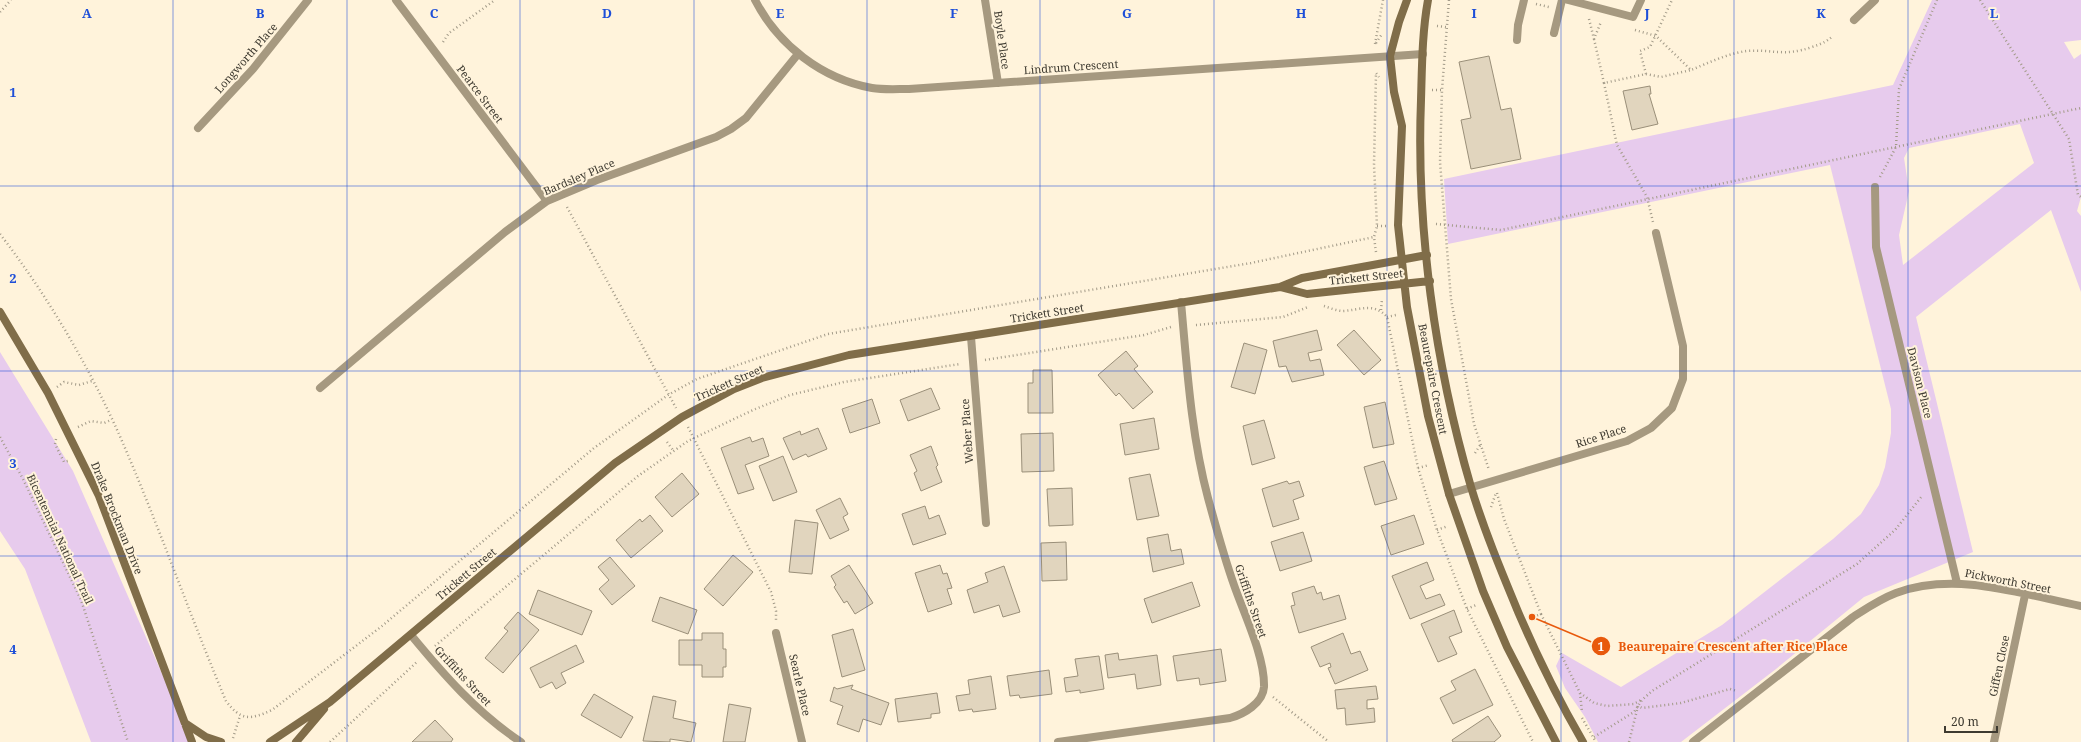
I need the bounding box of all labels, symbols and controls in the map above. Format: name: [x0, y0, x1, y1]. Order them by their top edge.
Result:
text: A: [82, 4, 92, 22]
text: B: [256, 4, 265, 22]
text: C: [430, 4, 439, 22]
text: D: [602, 4, 612, 22]
text: E: [776, 4, 785, 22]
text: F: [950, 4, 958, 22]
text: G: [1122, 4, 1132, 22]
text: H: [1296, 4, 1307, 22]
text: I: [1471, 4, 1477, 22]
text: J: [1643, 4, 1650, 22]
text: K: [1816, 4, 1826, 22]
text: L: [1990, 4, 1999, 22]
street label: Boyle Place: [991, 10, 1014, 70]
street label: Longworth Place: [211, 19, 280, 96]
street label: Lindrum Crescent: [1023, 56, 1119, 77]
street label: Pearce Street: [454, 62, 507, 126]
text: 1: [9, 83, 17, 101]
street label: Bardsley Place: [541, 155, 617, 198]
street label: Trickett Street: [1328, 265, 1404, 288]
text: 2: [9, 269, 17, 287]
street label: Trickett Street: [1009, 299, 1085, 326]
street label: Beaurepaire Crescent: [1415, 322, 1452, 436]
street label: Davison Place: [1904, 346, 1937, 420]
street label: Trickett Street: [692, 361, 766, 404]
street label: Weber Place: [957, 398, 976, 464]
street label: Rice Place: [1574, 420, 1628, 451]
text: 3: [9, 454, 17, 472]
street label: Drake Brockman Drive: [88, 459, 147, 576]
street label: Bicentennial National Trail: [24, 471, 97, 607]
street label: Trickett Street: [432, 544, 499, 603]
street label: Griffiths Street: [1232, 562, 1271, 640]
street label: Pickworth Street: [1964, 565, 2053, 596]
callout: Beaurepaire Crescent after Rice Place: [1591, 634, 1856, 658]
street label: Giffen Close: [1985, 634, 2012, 698]
text: 1: [1598, 638, 1605, 655]
text: Beaurepaire Crescent after Rice Place: [1618, 638, 1848, 655]
text: 4: [9, 640, 17, 658]
street label: Griffiths Street: [432, 642, 495, 709]
street label: Searle Place: [786, 653, 815, 717]
scale bar: [1945, 708, 1997, 734]
text: 20 m: [1951, 713, 1979, 730]

